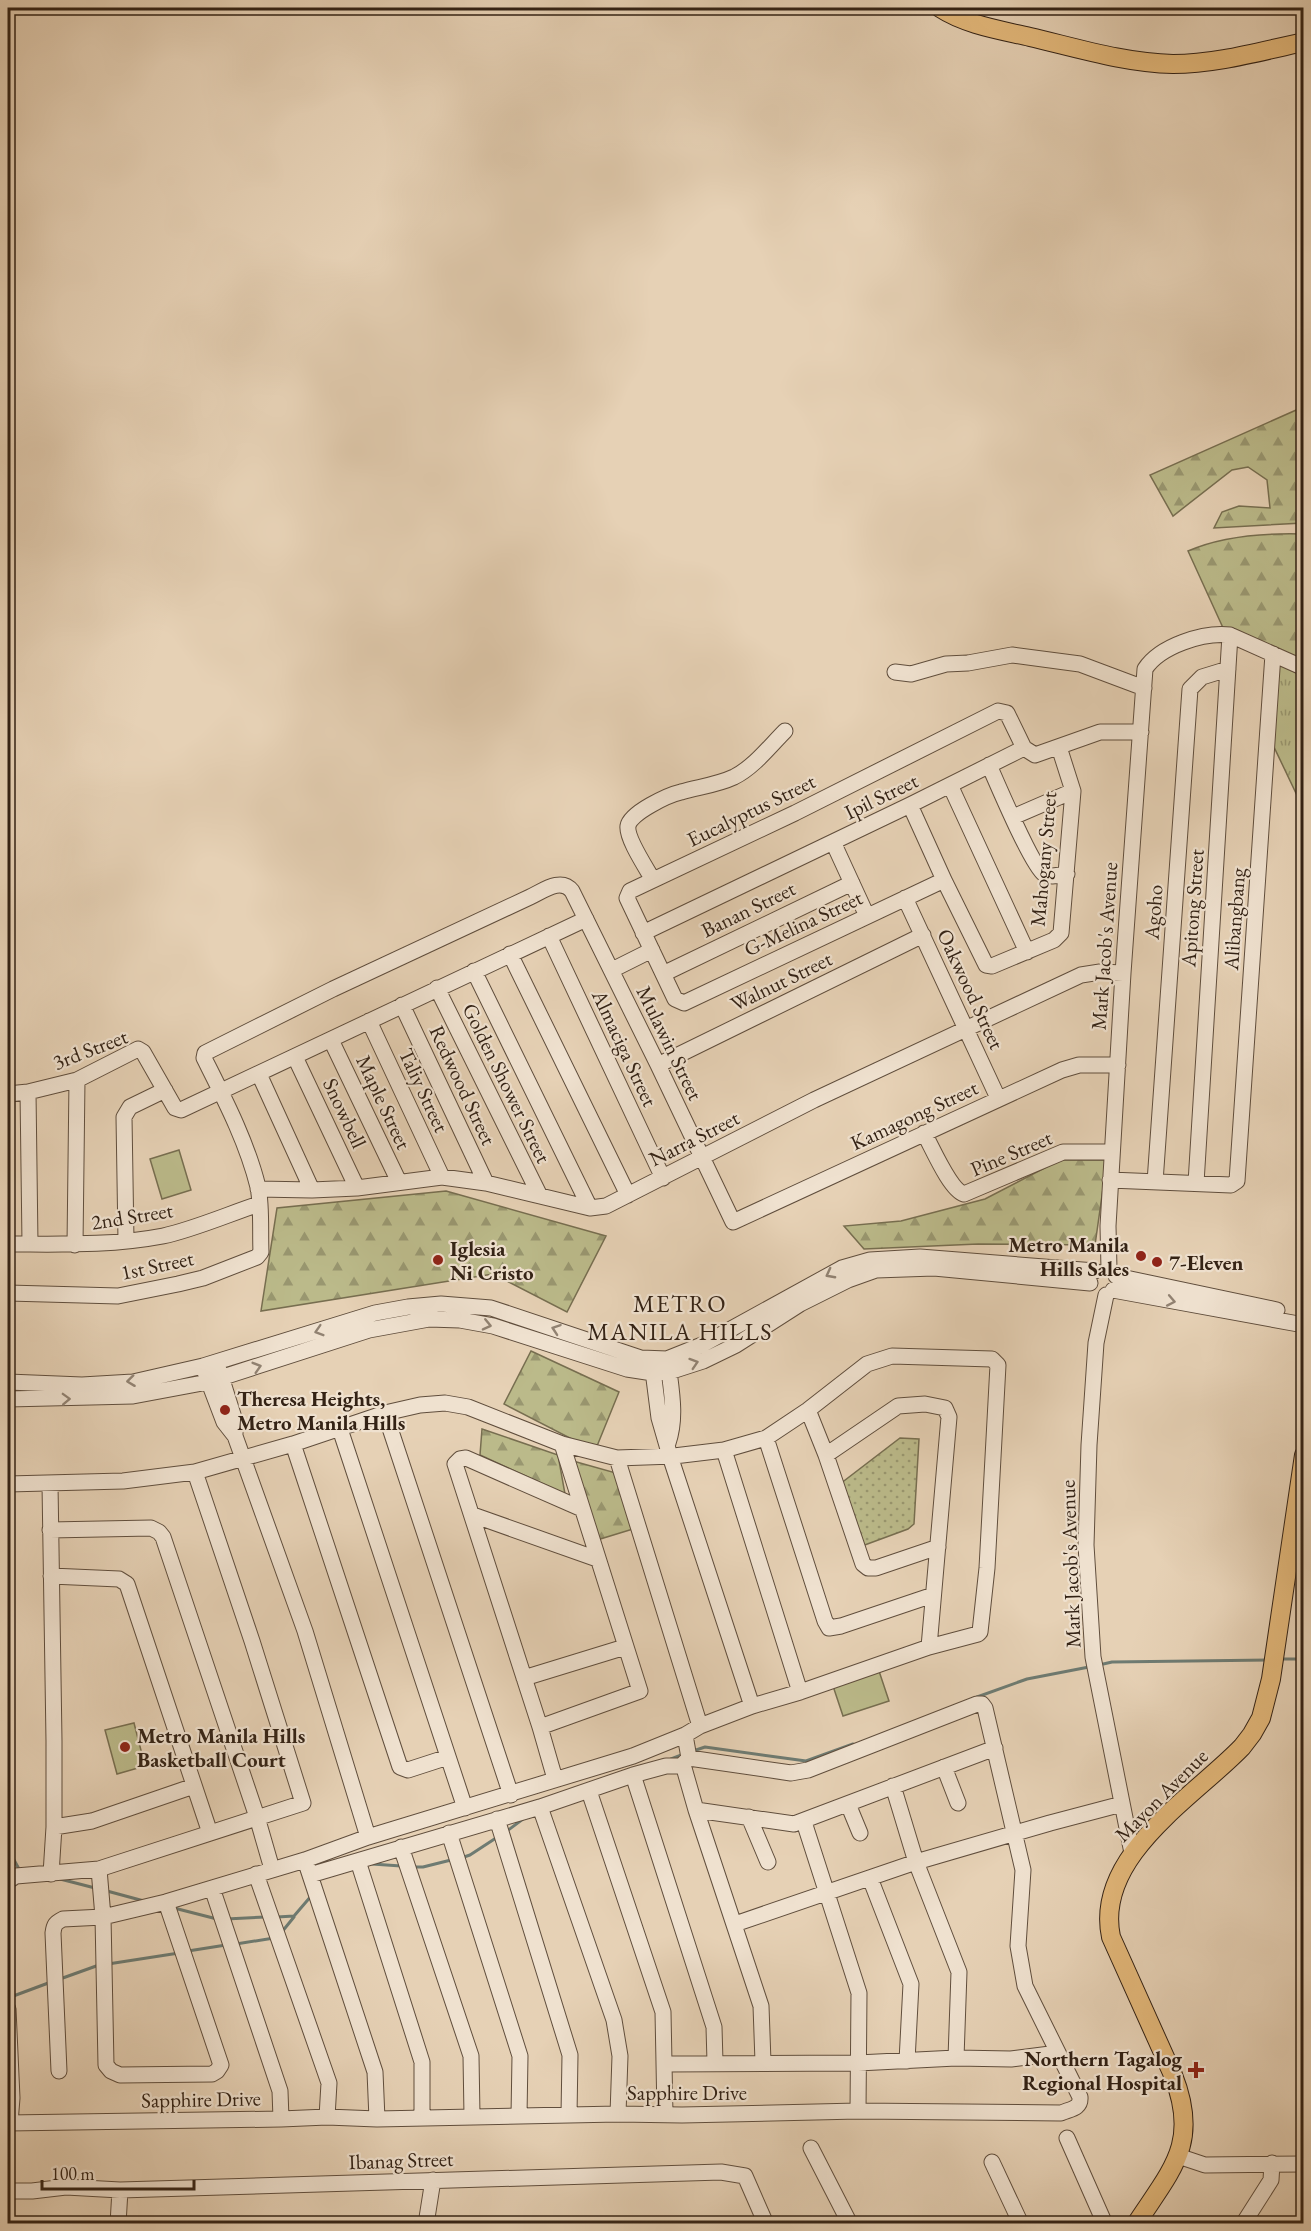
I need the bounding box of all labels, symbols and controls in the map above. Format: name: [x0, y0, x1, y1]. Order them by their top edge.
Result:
street label: Ipil Street: [840, 766, 923, 825]
street label: Eucalyptus Street: [682, 767, 820, 853]
street label: Mahogany Street: [1024, 790, 1062, 928]
street label: Apitong Street: [1174, 848, 1210, 969]
street label: Mark Jacob's Avenue: [1085, 861, 1123, 1031]
street label: Alibangbang: [1217, 866, 1251, 972]
street label: Banan Street: [696, 874, 800, 943]
street label: G-Melina Street: [739, 884, 867, 962]
street label: Agoho: [1138, 884, 1168, 941]
street label: Oakwood Street: [931, 924, 1011, 1054]
street label: Walnut Street: [726, 945, 837, 1017]
street label: Mulawin Street: [631, 981, 709, 1105]
street label: Almaciga Street: [586, 984, 664, 1111]
street label: Golden Shower Street: [457, 999, 558, 1168]
street label: Redwood Street: [423, 1021, 503, 1150]
street label: 3rd Street: [49, 1022, 132, 1076]
street label: Taliy Street: [393, 1044, 455, 1137]
street label: Maple Street: [350, 1051, 418, 1154]
street label: Snowbell: [317, 1074, 373, 1152]
street label: Kamagong Street: [846, 1074, 982, 1156]
street label: Narra Street: [644, 1104, 744, 1172]
street label: Pine Street: [966, 1124, 1056, 1182]
street label: 2nd Street: [89, 1196, 175, 1236]
place label: Metro Manila Hills Sales: [1008, 1231, 1130, 1282]
place label: Iglesia Ni Cristo: [450, 1235, 534, 1286]
street label: 1st Street: [118, 1244, 196, 1286]
marker: Metro Manila Hills Sales: [1134, 1249, 1148, 1263]
place label: 7-Eleven: [1169, 1249, 1244, 1276]
marker: Iglesia Ni Cristo: [431, 1253, 445, 1267]
marker: 7-Eleven: [1150, 1255, 1164, 1269]
one-way arrow: [825, 1267, 836, 1278]
district label: METRO MANILA HILLS: [587, 1288, 773, 1347]
one-way arrow: [1166, 1294, 1176, 1307]
one-way arrow: [481, 1318, 491, 1331]
one-way arrow: [314, 1324, 325, 1336]
one-way arrow: [551, 1324, 562, 1337]
one-way arrow: [688, 1358, 699, 1371]
one-way arrow: [251, 1362, 262, 1374]
one-way arrow: [127, 1374, 136, 1387]
place label: Theresa Heights, Metro Manila Hills: [237, 1385, 405, 1436]
one-way arrow: [61, 1392, 70, 1405]
marker: Theresa Heights, Metro Manila Hills: [218, 1403, 232, 1417]
street label: Mark Jacob's Avenue: [1054, 1479, 1086, 1649]
place label: Metro Manila Hills Basketball Court: [137, 1722, 305, 1773]
marker: Metro Manila Hills Basketball Court: [118, 1740, 132, 1754]
street label: Mayon Avenue: [1109, 1743, 1213, 1847]
place label: Northern Tagalog Regional Hospital: [1022, 2045, 1182, 2096]
marker: Northern Tagalog Regional Hospital: [1187, 2061, 1205, 2079]
street label: Sapphire Drive: [627, 2079, 747, 2106]
street label: Sapphire Drive: [141, 2084, 261, 2114]
street label: Ibanag Street: [348, 2145, 454, 2175]
scale bar: [42, 2153, 194, 2191]
text: 100 m: [51, 2162, 95, 2185]

